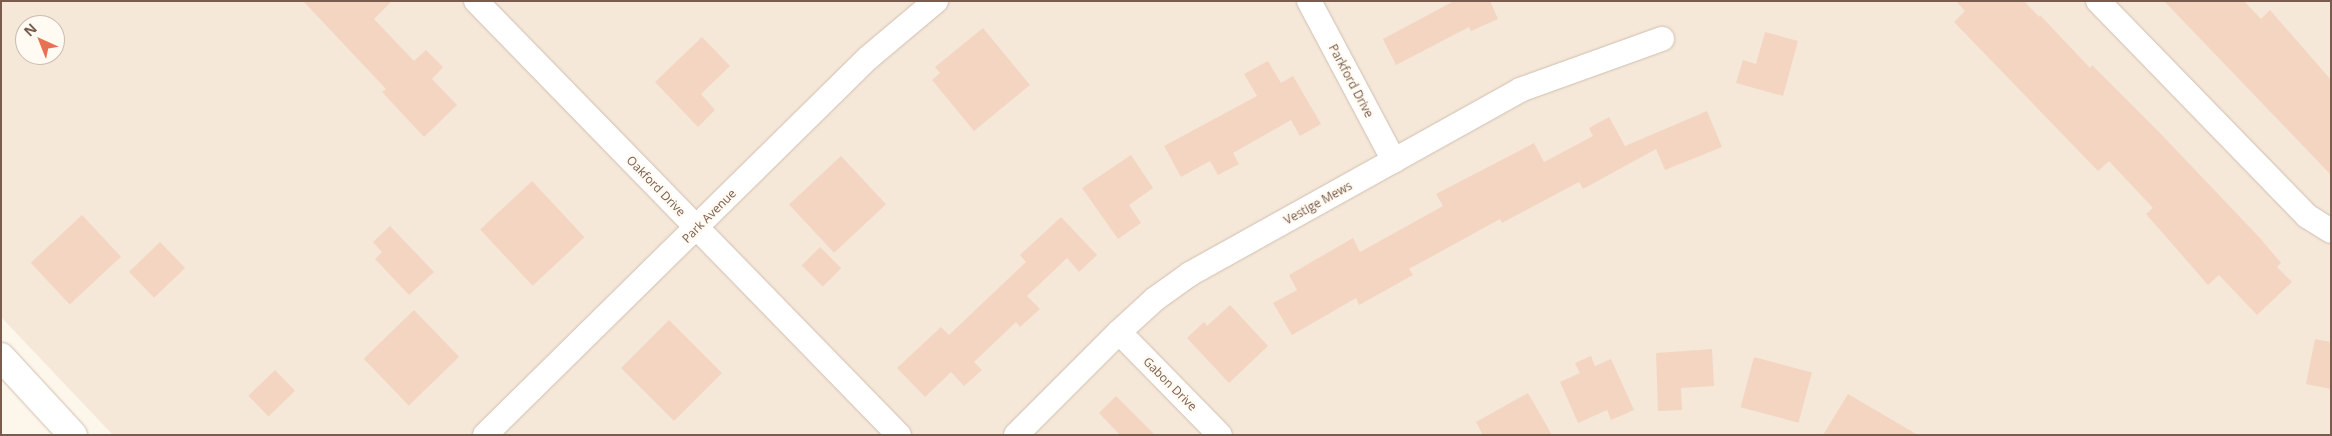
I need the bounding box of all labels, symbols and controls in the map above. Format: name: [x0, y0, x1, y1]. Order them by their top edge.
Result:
north arrow: [15, 15, 65, 65]
text: N: [19, 19, 41, 40]
street label: Parkford Drive: [1326, 42, 1376, 120]
street label: Oakford Drive: [624, 153, 688, 219]
street label: Vestige Mews: [1281, 178, 1355, 228]
street label: Park Avenue: [679, 186, 739, 246]
street label: Gabon Drive: [1140, 354, 1200, 414]

